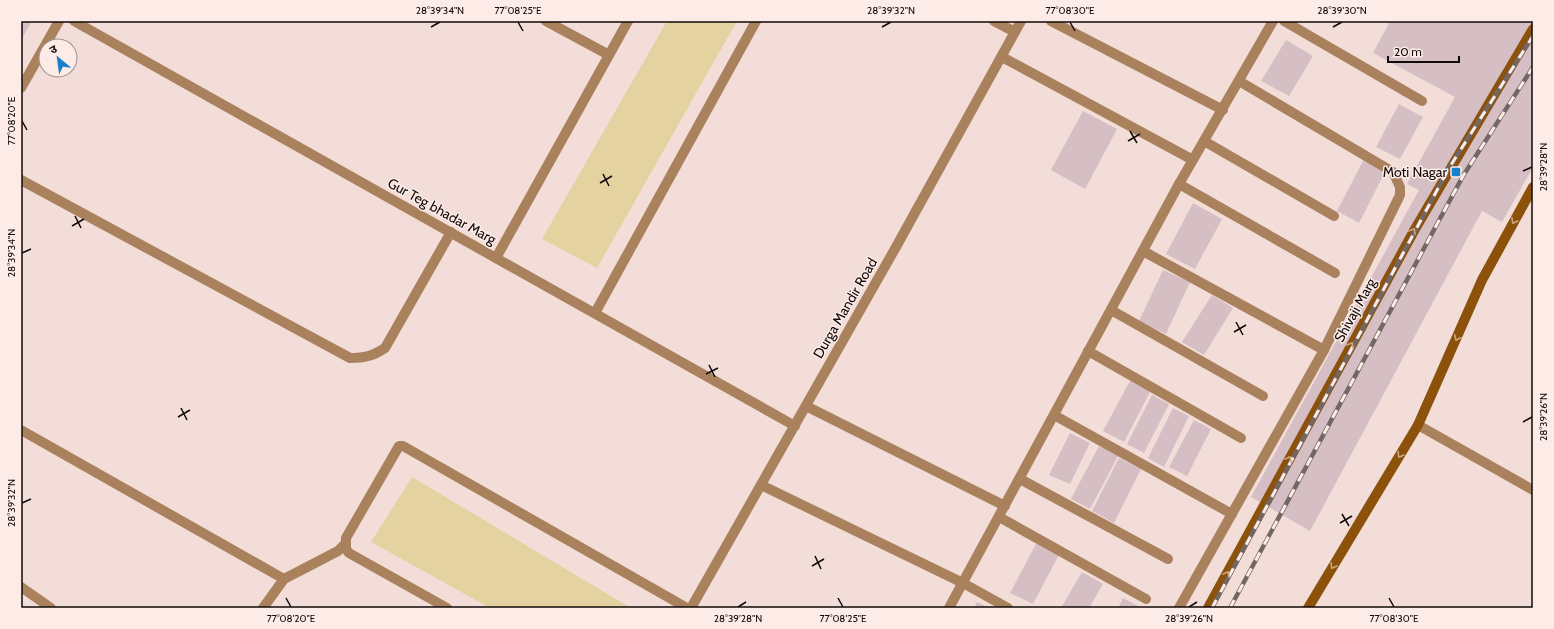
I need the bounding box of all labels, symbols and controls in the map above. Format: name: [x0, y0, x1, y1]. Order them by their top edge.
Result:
text: 28°39'34"N: [416, 4, 464, 17]
text: 77°08'25"E: [494, 4, 542, 17]
text: 28°39'32"N: [867, 4, 915, 17]
text: 77°08'30"E: [1046, 4, 1095, 17]
text: 28°39'30"N: [1317, 4, 1367, 17]
north arrow: [38, 38, 78, 78]
scale bar: [1388, 38, 1459, 64]
text: उ: [47, 41, 60, 57]
text: 20 m: [1394, 44, 1422, 59]
text: 77°08'20"E: [5, 96, 18, 145]
text: 28°39'28"N: [1537, 143, 1550, 191]
place label: Moti Nagar: [1383, 163, 1448, 181]
marker: Moti Nagar: [1450, 166, 1462, 178]
street label: Gur Teg bhadar Marg: [385, 174, 500, 249]
one-way arrow: [1512, 217, 1519, 225]
one-way arrow: [1409, 228, 1416, 235]
text: 28°39'34"N: [5, 229, 18, 277]
street label: Durga Mandir Road: [809, 255, 881, 361]
street label: Shivaji Marg: [1330, 274, 1380, 345]
one-way arrow: [1453, 334, 1461, 341]
one-way arrow: [1346, 342, 1354, 349]
text: 28°39'26"N: [1537, 393, 1550, 441]
one-way arrow: [1398, 451, 1405, 458]
one-way arrow: [1284, 456, 1292, 464]
text: 28°39'32"N: [5, 479, 18, 527]
one-way arrow: [1331, 562, 1338, 569]
one-way arrow: [1222, 571, 1230, 578]
text: 77°08'20"E: [267, 612, 316, 625]
text: 28°39'28"N: [714, 612, 762, 625]
text: 77°08'25"E: [819, 612, 867, 625]
text: 28°39'26"N: [1165, 612, 1213, 625]
text: 77°08'30"E: [1370, 612, 1419, 625]

